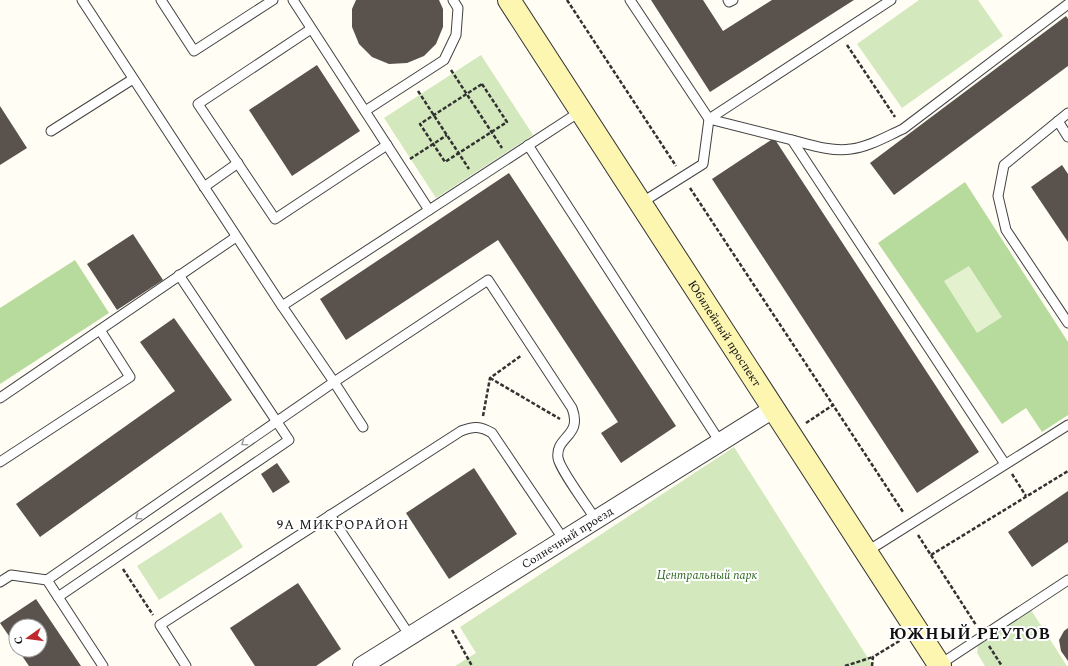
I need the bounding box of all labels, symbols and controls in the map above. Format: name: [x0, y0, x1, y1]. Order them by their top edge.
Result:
street label: Юбилейный проспект: [683, 276, 766, 391]
one-way arrow: [242, 438, 249, 445]
street label: Солнечный проезд: [517, 502, 617, 574]
one-way arrow: [135, 512, 142, 519]
district label: 9А МИКРОРАЙОН: [277, 515, 409, 535]
park label: Центральный парк: [657, 566, 758, 585]
north arrow: [8, 618, 48, 658]
district label: ЮЖНЫЙ РЕУТОВ: [889, 622, 1051, 646]
text: С: [10, 634, 28, 646]

